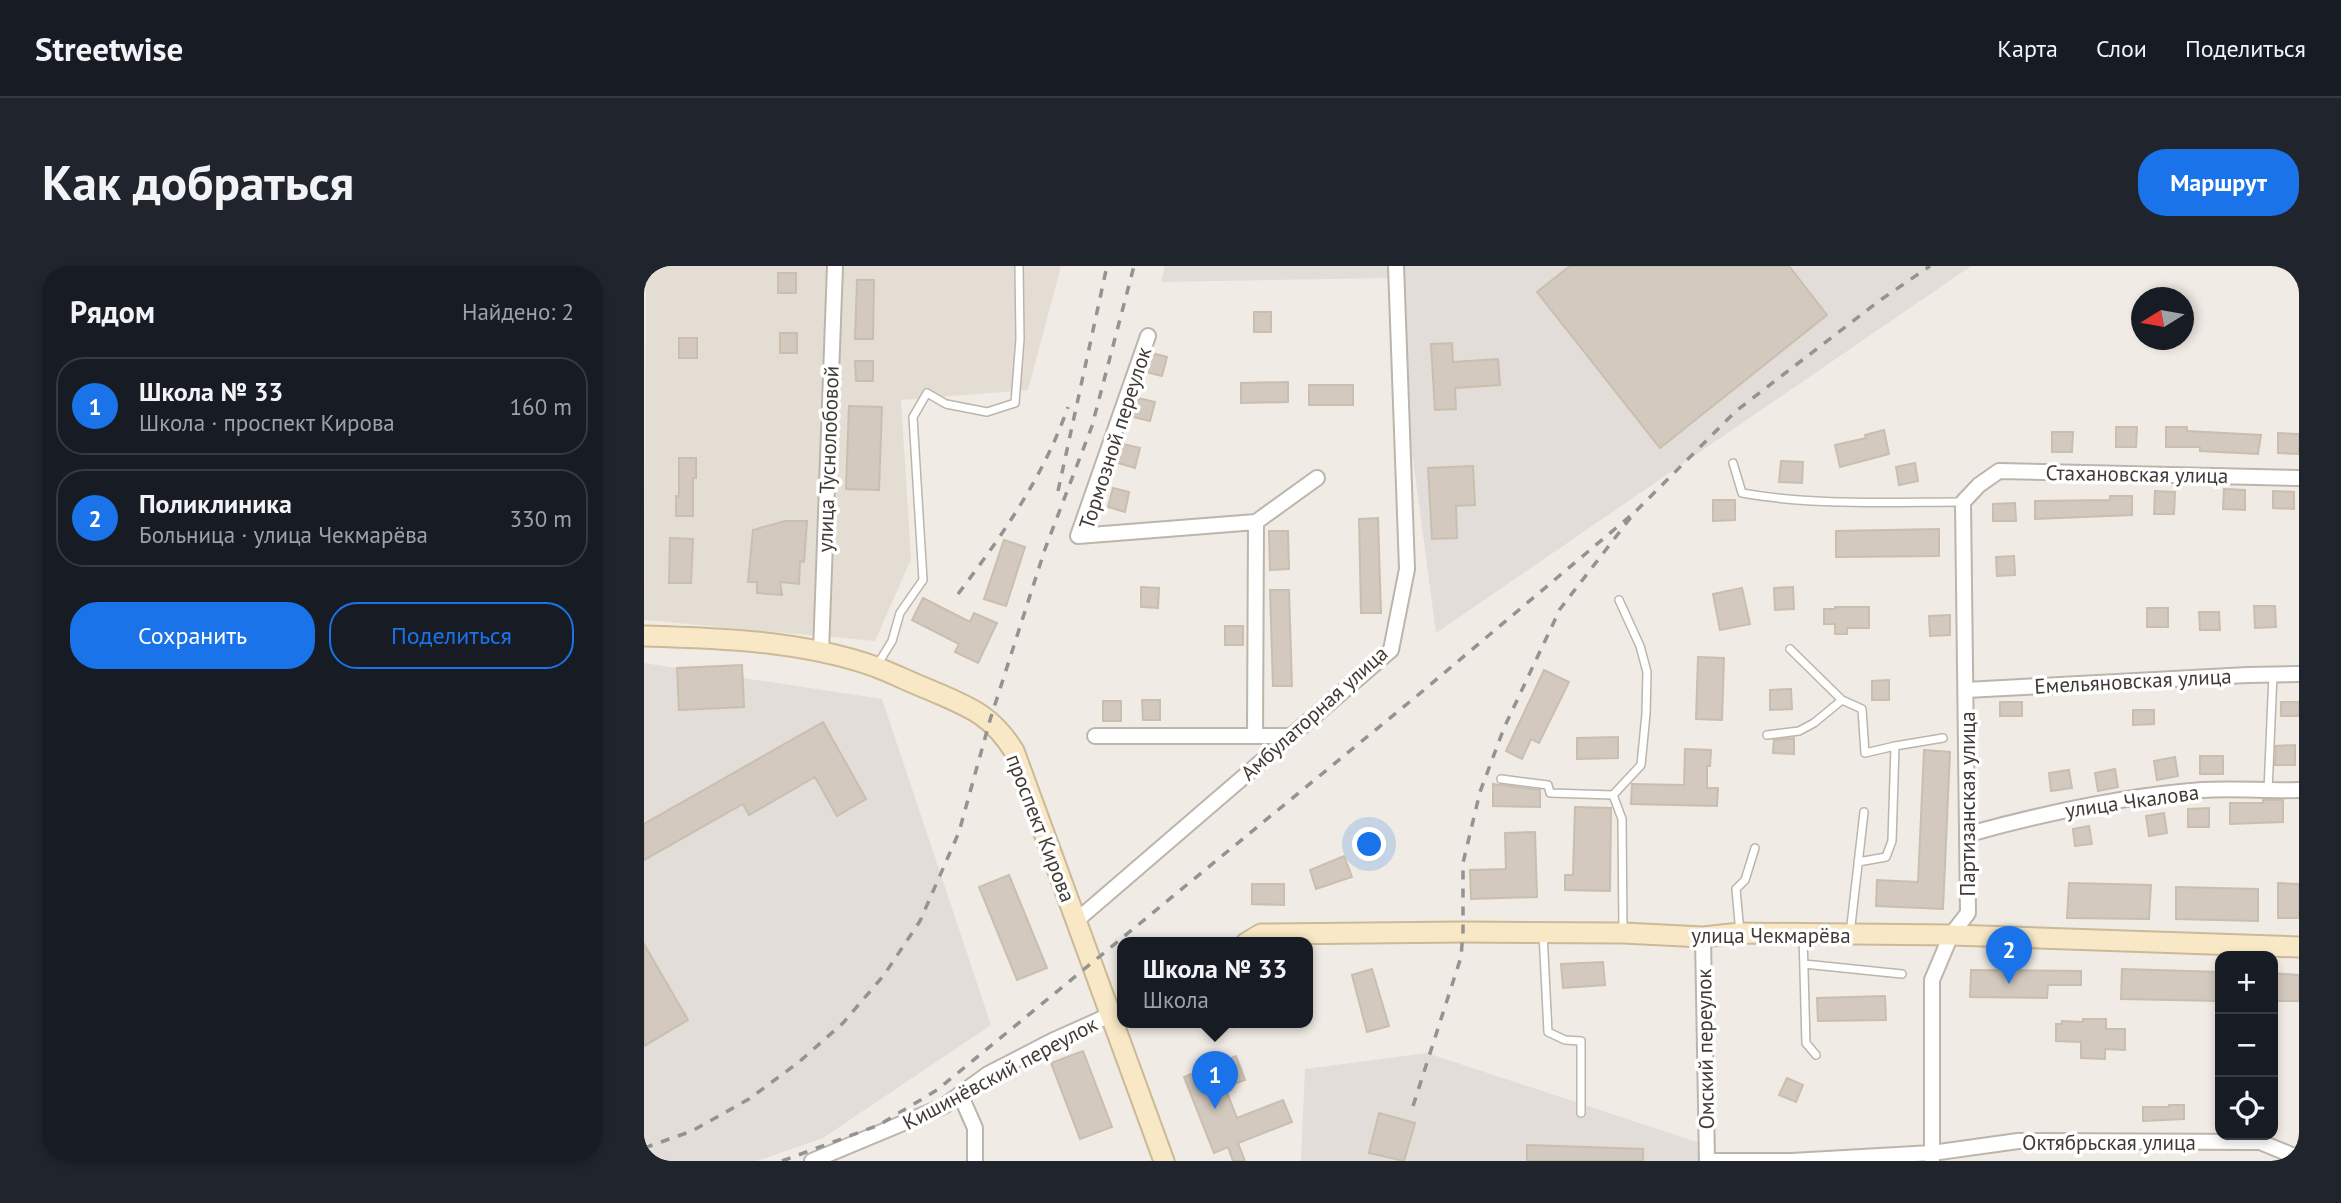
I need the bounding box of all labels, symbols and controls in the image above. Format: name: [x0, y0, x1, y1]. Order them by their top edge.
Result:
text: Streetwise: [35, 27, 183, 70]
text: Карта: [1997, 33, 2058, 64]
text: Слои: [2096, 33, 2147, 64]
text: Поделиться: [2185, 33, 2306, 64]
button: Маршрут: [2138, 149, 2299, 216]
text: Как добраться: [42, 150, 354, 214]
north arrow: [2131, 287, 2194, 350]
text: Рядом: [70, 292, 155, 331]
text: Найдено: 2: [462, 297, 574, 326]
street label: Тормозной переулок: [1073, 343, 1157, 533]
street label: улица Туснолобовой: [811, 365, 845, 553]
text: Школа № 33: [139, 375, 283, 408]
text: 1: [88, 392, 102, 421]
text: 160 m: [510, 392, 572, 421]
text: Школа · проспект Кирова: [139, 408, 395, 437]
street label: Стахановская улица: [2045, 459, 2229, 489]
text: Поликлиника: [139, 487, 292, 520]
text: 2: [88, 504, 102, 533]
text: 330 m: [510, 504, 572, 533]
text: Больница · улица Чекмарёва: [139, 520, 428, 549]
button: Сохранить: [70, 602, 315, 669]
button: Поделиться: [329, 602, 574, 669]
street label: Амбулаторная улица: [1235, 640, 1393, 786]
street label: Емельяновская улица: [2034, 662, 2232, 700]
street label: Партизанская улица: [1954, 711, 1981, 897]
street label: проспект Кирова: [1000, 750, 1082, 906]
street label: улица Чкалова: [2063, 778, 2201, 824]
your location: [1352, 827, 1386, 861]
street label: улица Чекмарёва: [1691, 922, 1851, 949]
pin: 2: [1986, 926, 2032, 984]
popup: [1117, 937, 1313, 1028]
map controls: [2215, 951, 2278, 1140]
button: +: [2215, 951, 2278, 1014]
text: Школа № 33: [1143, 952, 1287, 985]
street label: Омский переулок: [1690, 968, 1720, 1130]
text: Школа: [1143, 985, 1209, 1014]
street label: Кишинёвский переулок: [898, 1010, 1102, 1136]
button: −: [2215, 1014, 2278, 1077]
pin: 1: [1192, 1051, 1238, 1109]
button: locate: [2215, 1077, 2278, 1140]
street label: Октябрьская улица: [2022, 1129, 2196, 1156]

